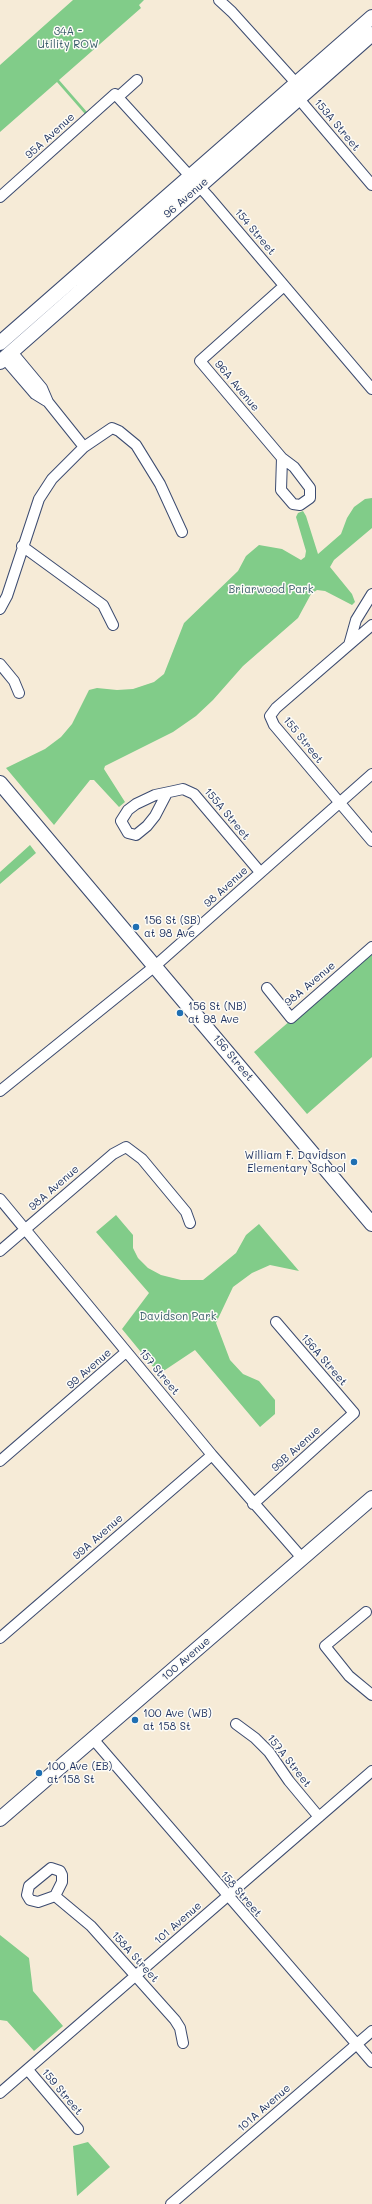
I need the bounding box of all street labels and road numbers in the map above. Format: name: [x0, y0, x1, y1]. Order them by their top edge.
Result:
street label: 153A Street: [311, 96, 363, 154]
street label: 95A Avenue: [23, 110, 77, 162]
street label: 96 Avenue: [161, 175, 211, 221]
street label: 154 Street: [232, 206, 278, 258]
street label: 96A Avenue: [212, 358, 262, 414]
street label: 155 Street: [280, 714, 326, 766]
street label: 155A Street: [201, 785, 253, 843]
street label: 98 Avenue: [201, 864, 251, 910]
street label: 98A Avenue: [282, 959, 338, 1009]
street label: 156 Street: [210, 1032, 256, 1084]
street label: 98A Avenue: [26, 1163, 82, 1213]
street label: 156A Street: [298, 1331, 350, 1389]
street label: 99 Avenue: [64, 1346, 114, 1392]
street label: 157 Street: [136, 1346, 182, 1398]
street label: 99B Avenue: [269, 1424, 323, 1474]
street label: 99A Avenue: [70, 1512, 126, 1562]
street label: 100 Avenue: [159, 1634, 213, 1684]
street label: 157A Street: [264, 1732, 314, 1790]
street label: 158 Street: [217, 1868, 265, 1920]
street label: 101 Avenue: [152, 1899, 204, 1947]
street label: 158A Street: [109, 1929, 161, 1985]
street label: 159 Street: [39, 2066, 85, 2118]
street label: 101A Avenue: [235, 2081, 293, 2135]

